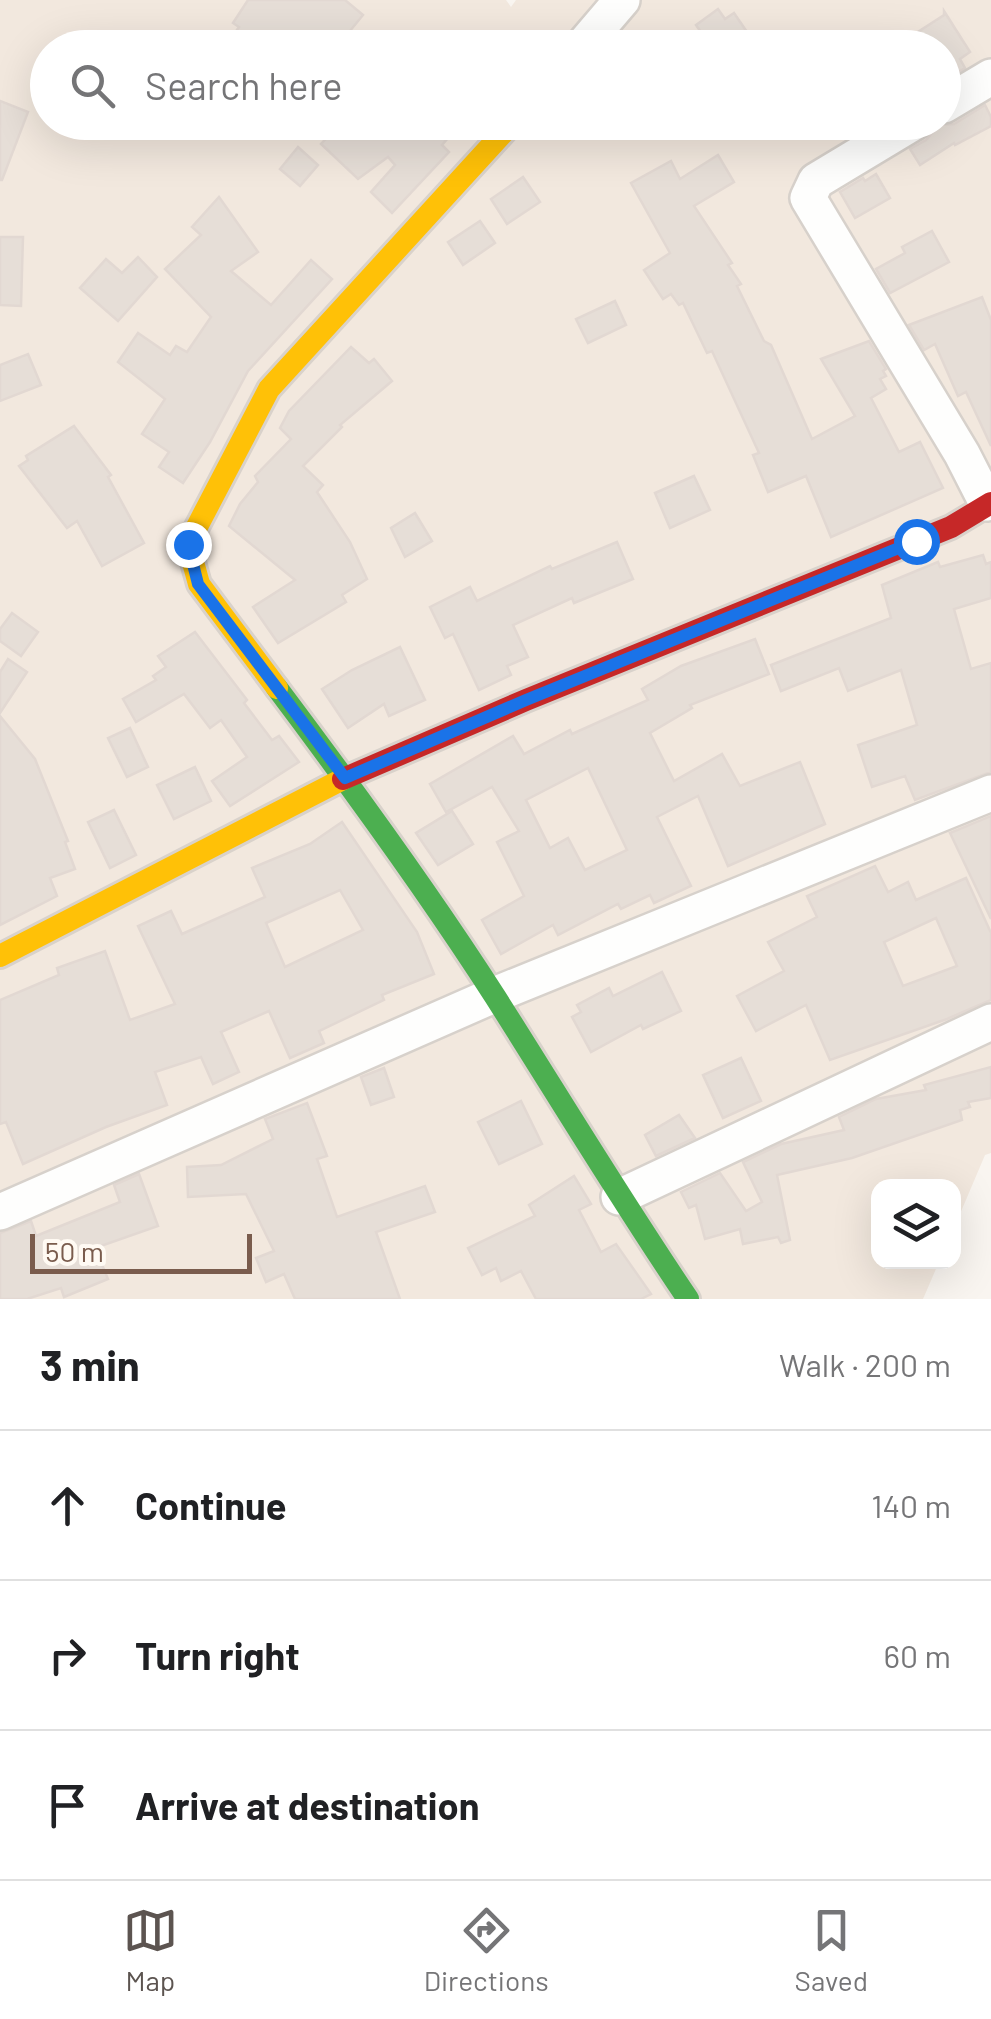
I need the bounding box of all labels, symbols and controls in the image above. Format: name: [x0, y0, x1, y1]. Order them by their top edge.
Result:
search box: [30, 30, 961, 140]
icon: search: [65, 58, 120, 113]
text: Search here: [145, 62, 343, 108]
route start: [894, 519, 940, 565]
route end: [166, 522, 212, 568]
map controls: [871, 1179, 961, 1269]
button: layers: [871, 1179, 961, 1269]
scale bar: [30, 1229, 252, 1274]
text: 50 m: [45, 1234, 104, 1268]
text: 3 min: [40, 1339, 140, 1389]
text: Walk · 200 m: [779, 1345, 951, 1383]
icon: ahead: [40, 1478, 95, 1533]
text: Continue: [135, 1482, 286, 1528]
text: 140 m: [871, 1486, 951, 1524]
icon: right: [40, 1628, 95, 1683]
text: Turn right: [135, 1632, 300, 1678]
text: 60 m: [884, 1636, 951, 1674]
icon: arrive: [40, 1778, 95, 1833]
text: Arrive at destination: [135, 1782, 480, 1828]
tab: Map: [123, 1903, 178, 1997]
tab: Directions: [424, 1903, 549, 1997]
tab: Saved: [795, 1903, 868, 1997]

